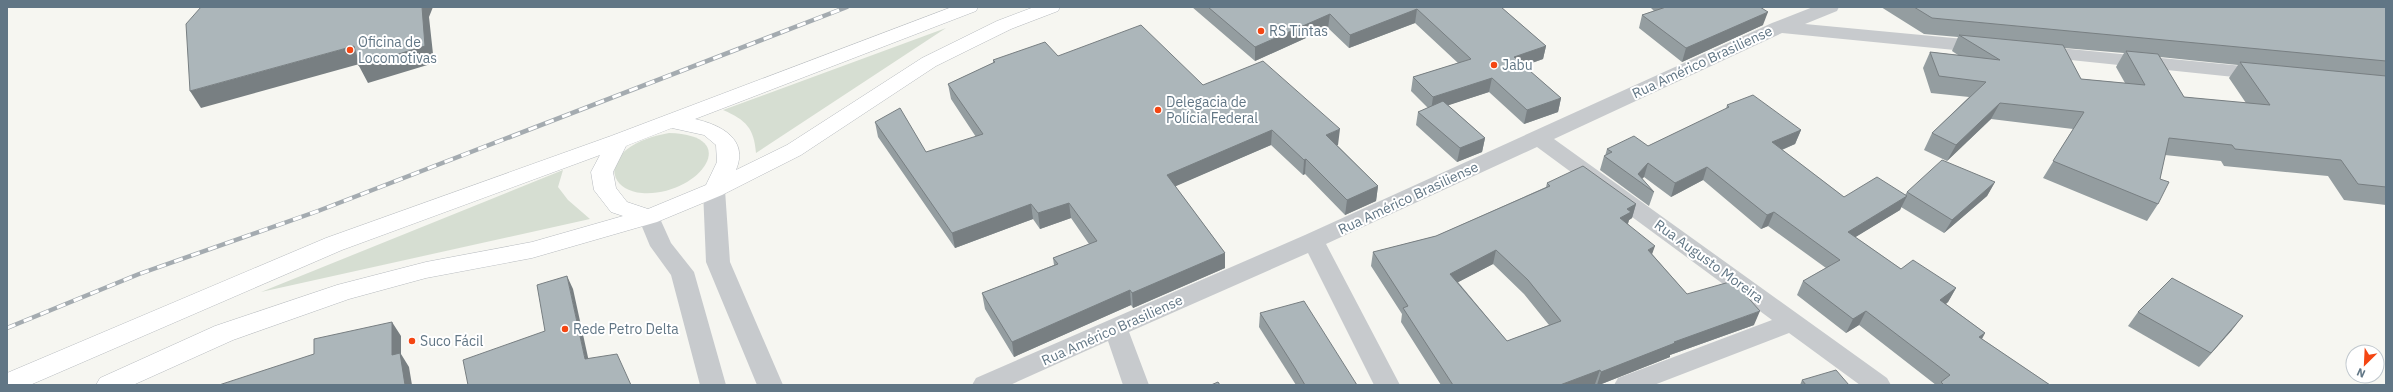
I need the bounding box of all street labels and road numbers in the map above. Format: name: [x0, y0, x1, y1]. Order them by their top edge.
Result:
street label: Rua Américo Brasiliense: [1629, 21, 1775, 102]
street label: Rua Américo Brasiliense: [1335, 157, 1481, 238]
street label: Rua Augusto Moreira: [1651, 215, 1768, 307]
street label: Rua Américo Brasiliense: [1039, 291, 1186, 369]

